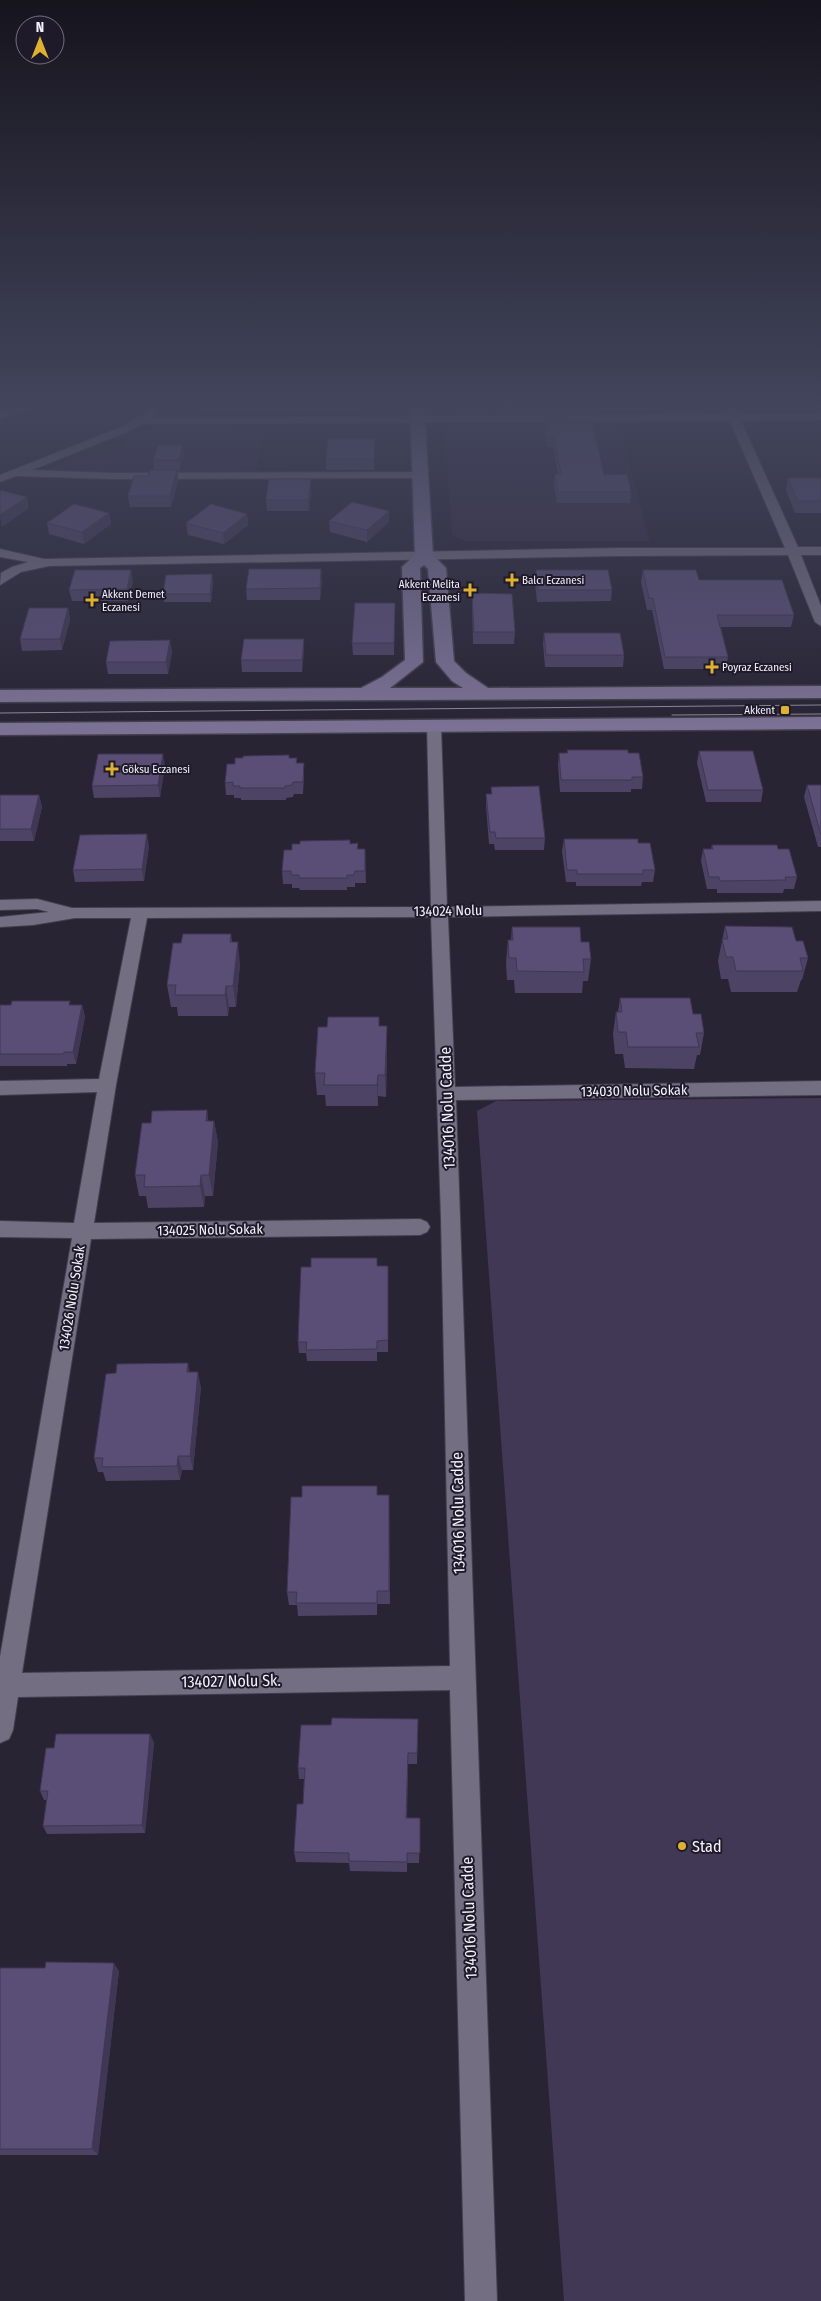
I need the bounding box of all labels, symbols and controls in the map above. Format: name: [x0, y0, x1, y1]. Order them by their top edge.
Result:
north arrow: [15, 15, 65, 65]
text: N: [36, 19, 44, 36]
marker: Balcı Eczanesi: [506, 574, 518, 586]
place label: Balcı Eczanesi: [522, 574, 584, 587]
place label: Akkent Melita Eczanesi: [399, 578, 460, 604]
marker: Akkent Melita Eczanesi: [464, 584, 476, 596]
place label: Akkent Demet Eczanesi: [102, 588, 165, 614]
marker: Akkent Demet Eczanesi: [86, 594, 98, 606]
marker: Poyraz Eczanesi: [706, 661, 718, 673]
place label: Poyraz Eczanesi: [722, 661, 792, 674]
place label: Akkent: [744, 704, 775, 717]
marker: Akkent: [779, 704, 791, 716]
marker: Göksu Eczanesi: [106, 763, 118, 775]
place label: Göksu Eczanesi: [122, 763, 190, 776]
street label: 134024 Nolu: [414, 902, 482, 920]
street label: 134016 Nolu Cadde: [435, 1046, 459, 1169]
street label: 134030 Nolu Sokak: [581, 1082, 688, 1100]
street label: 134025 Nolu Sokak: [157, 1221, 263, 1239]
street label: 134026 Nolu Sokak: [55, 1244, 89, 1352]
street label: 134016 Nolu Cadde: [447, 1452, 469, 1574]
street label: 134027 Nolu Sk.: [181, 1671, 281, 1691]
place label: Stad: [692, 1837, 721, 1856]
marker: Stad: [676, 1840, 688, 1852]
street label: 134016 Nolu Cadde: [457, 1856, 481, 1979]

